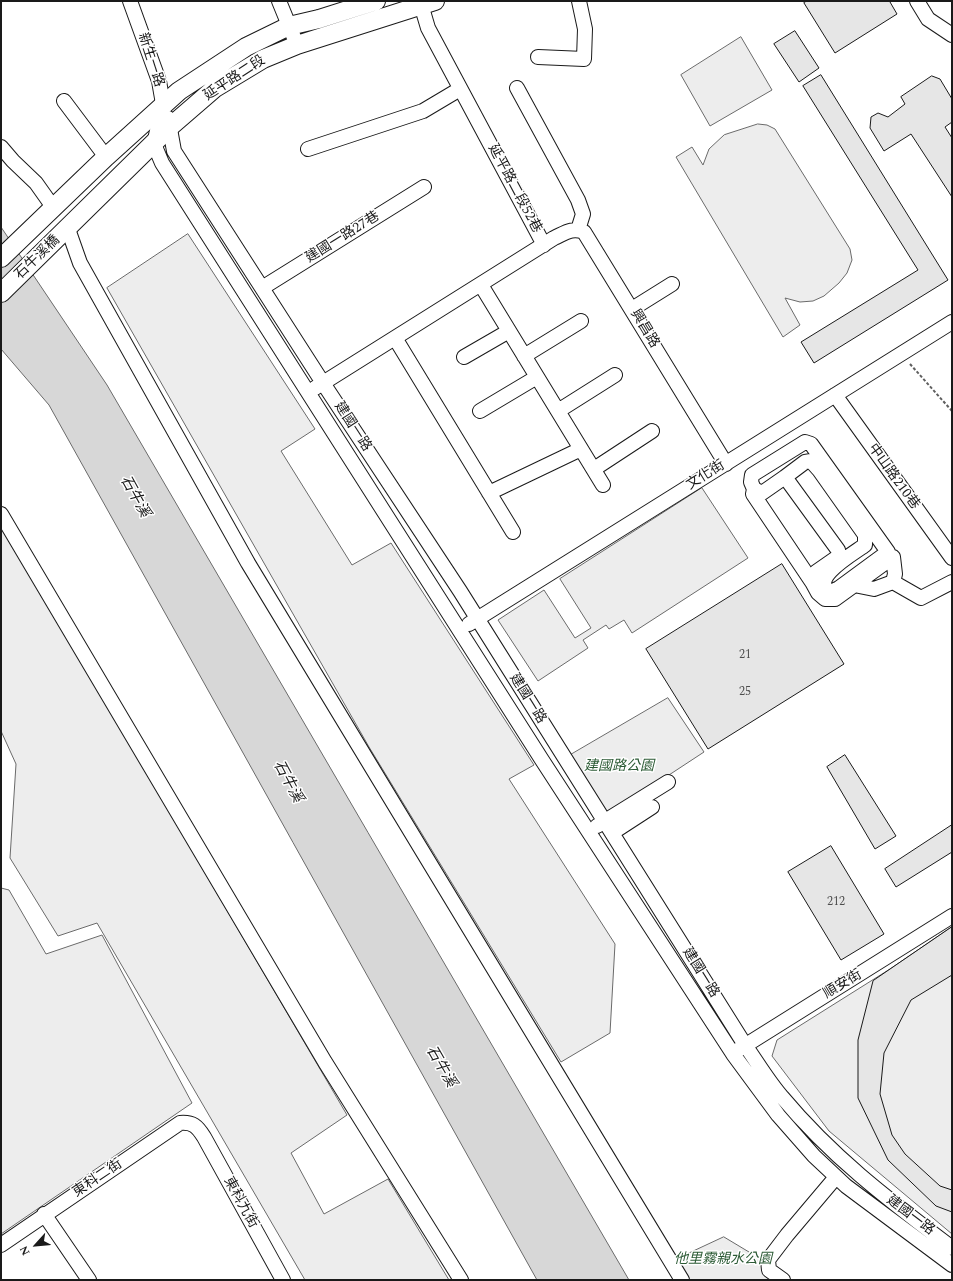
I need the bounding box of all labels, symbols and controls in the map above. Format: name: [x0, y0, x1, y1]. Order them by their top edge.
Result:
street label: 新生一路: [133, 31, 167, 89]
street label: 延平路二段: [201, 53, 269, 105]
street label: 延平路二段52巷: [484, 142, 544, 236]
street label: 建國一路27巷: [303, 209, 383, 267]
street label: 石牛溪橋: [12, 233, 64, 283]
street label: 興昌路: [626, 307, 662, 351]
street label: 建國一路: [330, 399, 374, 455]
street label: 中山路210巷: [864, 441, 922, 513]
street label: 文化街: [684, 458, 728, 494]
water label: 石牛溪: [115, 473, 153, 521]
house number: 21: [739, 649, 751, 663]
street label: 建國一路: [505, 671, 549, 727]
house number: 25: [739, 686, 751, 700]
water label: 石牛溪: [268, 758, 306, 806]
park label: 建國路公園: [584, 759, 654, 775]
house number: 212: [827, 896, 845, 910]
street label: 建國一路: [678, 945, 722, 1001]
street label: 順安街: [821, 967, 865, 1003]
water label: 石牛溪: [421, 1043, 459, 1091]
street label: 東科二街: [70, 1156, 126, 1202]
street label: 東科九街: [219, 1174, 261, 1232]
street label: 建國一路: [883, 1192, 937, 1240]
north arrow: [16, 1225, 56, 1265]
text: N: [15, 1243, 34, 1259]
park label: 他里霧親水公園: [674, 1252, 772, 1268]

